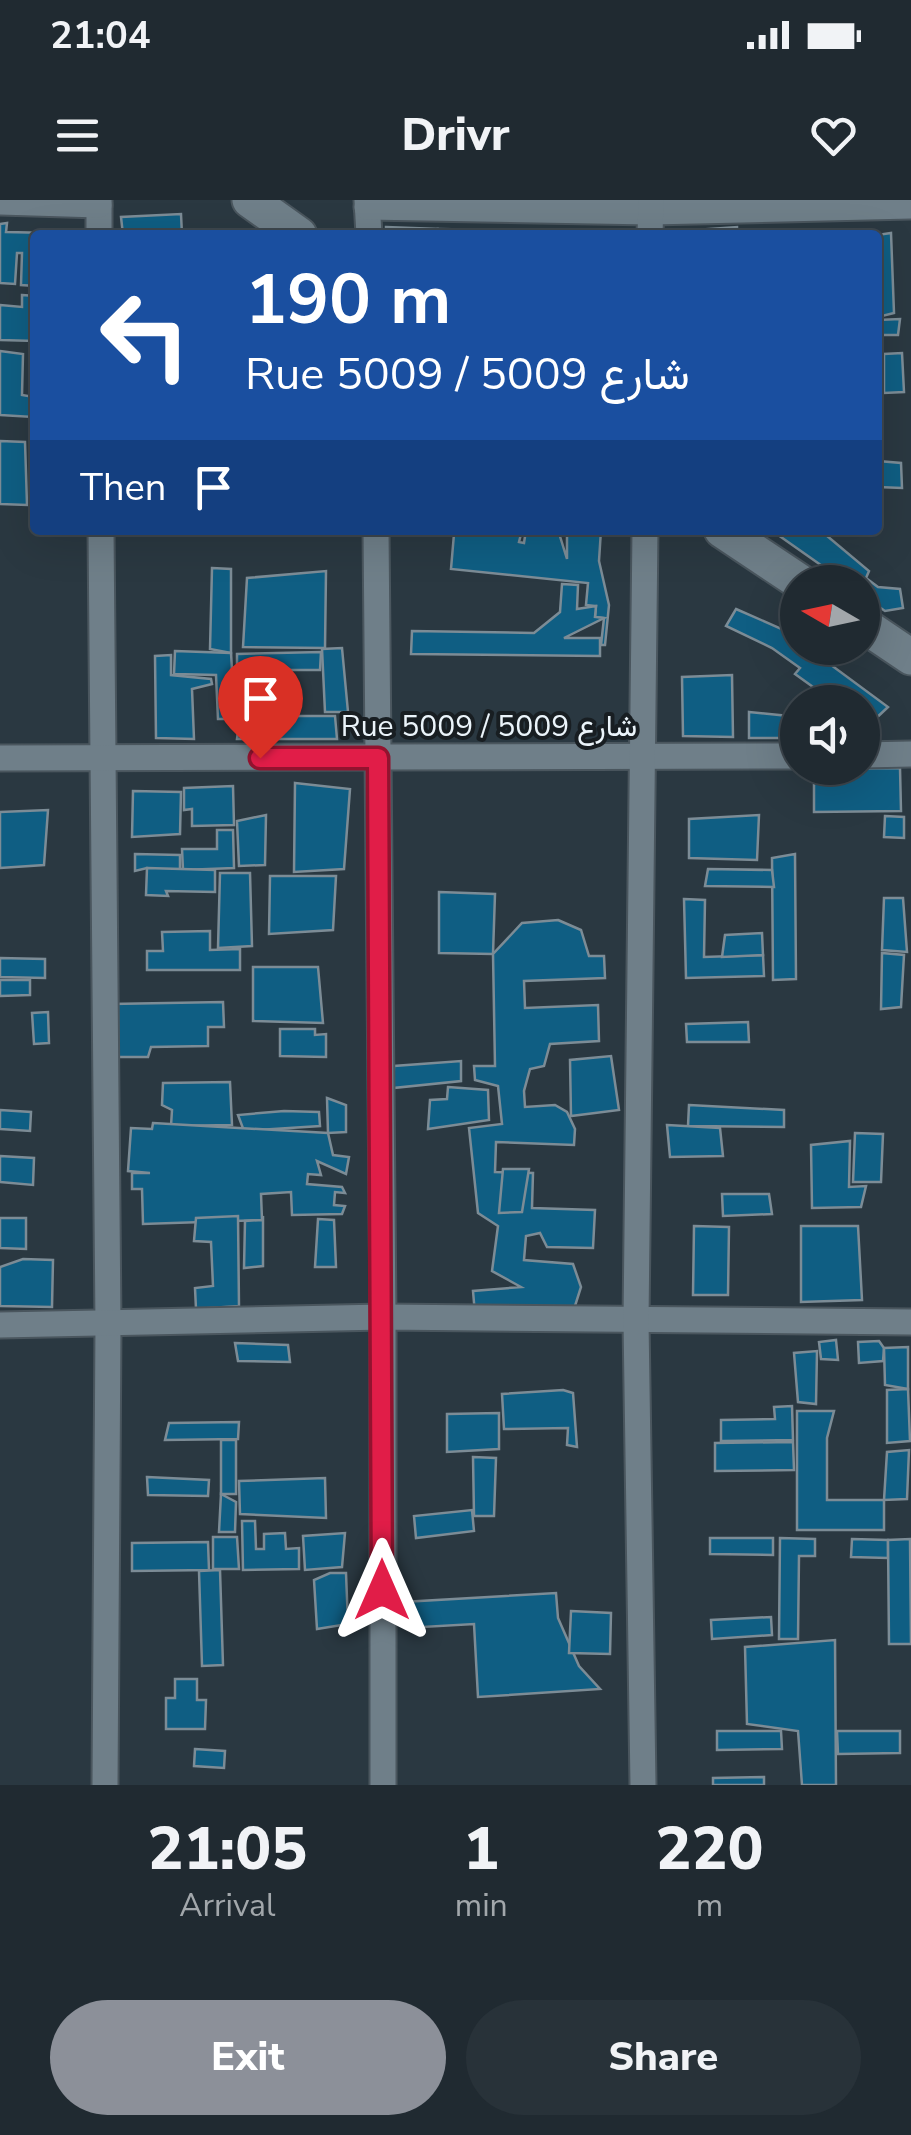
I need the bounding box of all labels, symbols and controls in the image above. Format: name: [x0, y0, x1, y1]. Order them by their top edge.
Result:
text: 21:04: [50, 10, 151, 61]
text: Drivr: [401, 105, 510, 166]
icon: menu: [50, 108, 105, 163]
icon: heart: [806, 108, 861, 163]
text: 190 m: [245, 252, 451, 348]
icon: left: [80, 270, 210, 400]
text: Rue 5009 / شارع 5009: [245, 344, 690, 405]
icon: arrive: [186, 460, 241, 515]
text: Then: [80, 462, 166, 513]
north arrow: [780, 565, 880, 665]
map controls: [780, 565, 880, 785]
pin: [218, 656, 303, 759]
icon: arrive: [233, 671, 288, 726]
button: sound: [780, 685, 880, 785]
street label: Rue 5009 / شارع 5009: [341, 706, 637, 747]
position arrow: [330, 1538, 434, 1642]
text: 21:05: [148, 1808, 307, 1890]
text: 1: [463, 1808, 499, 1890]
text: 220: [655, 1808, 763, 1890]
text: Arrival: [179, 1884, 276, 1927]
text: min: [455, 1884, 508, 1927]
text: m: [696, 1884, 723, 1927]
button: Exit: [50, 2000, 446, 2115]
button: Share: [466, 2000, 861, 2115]

